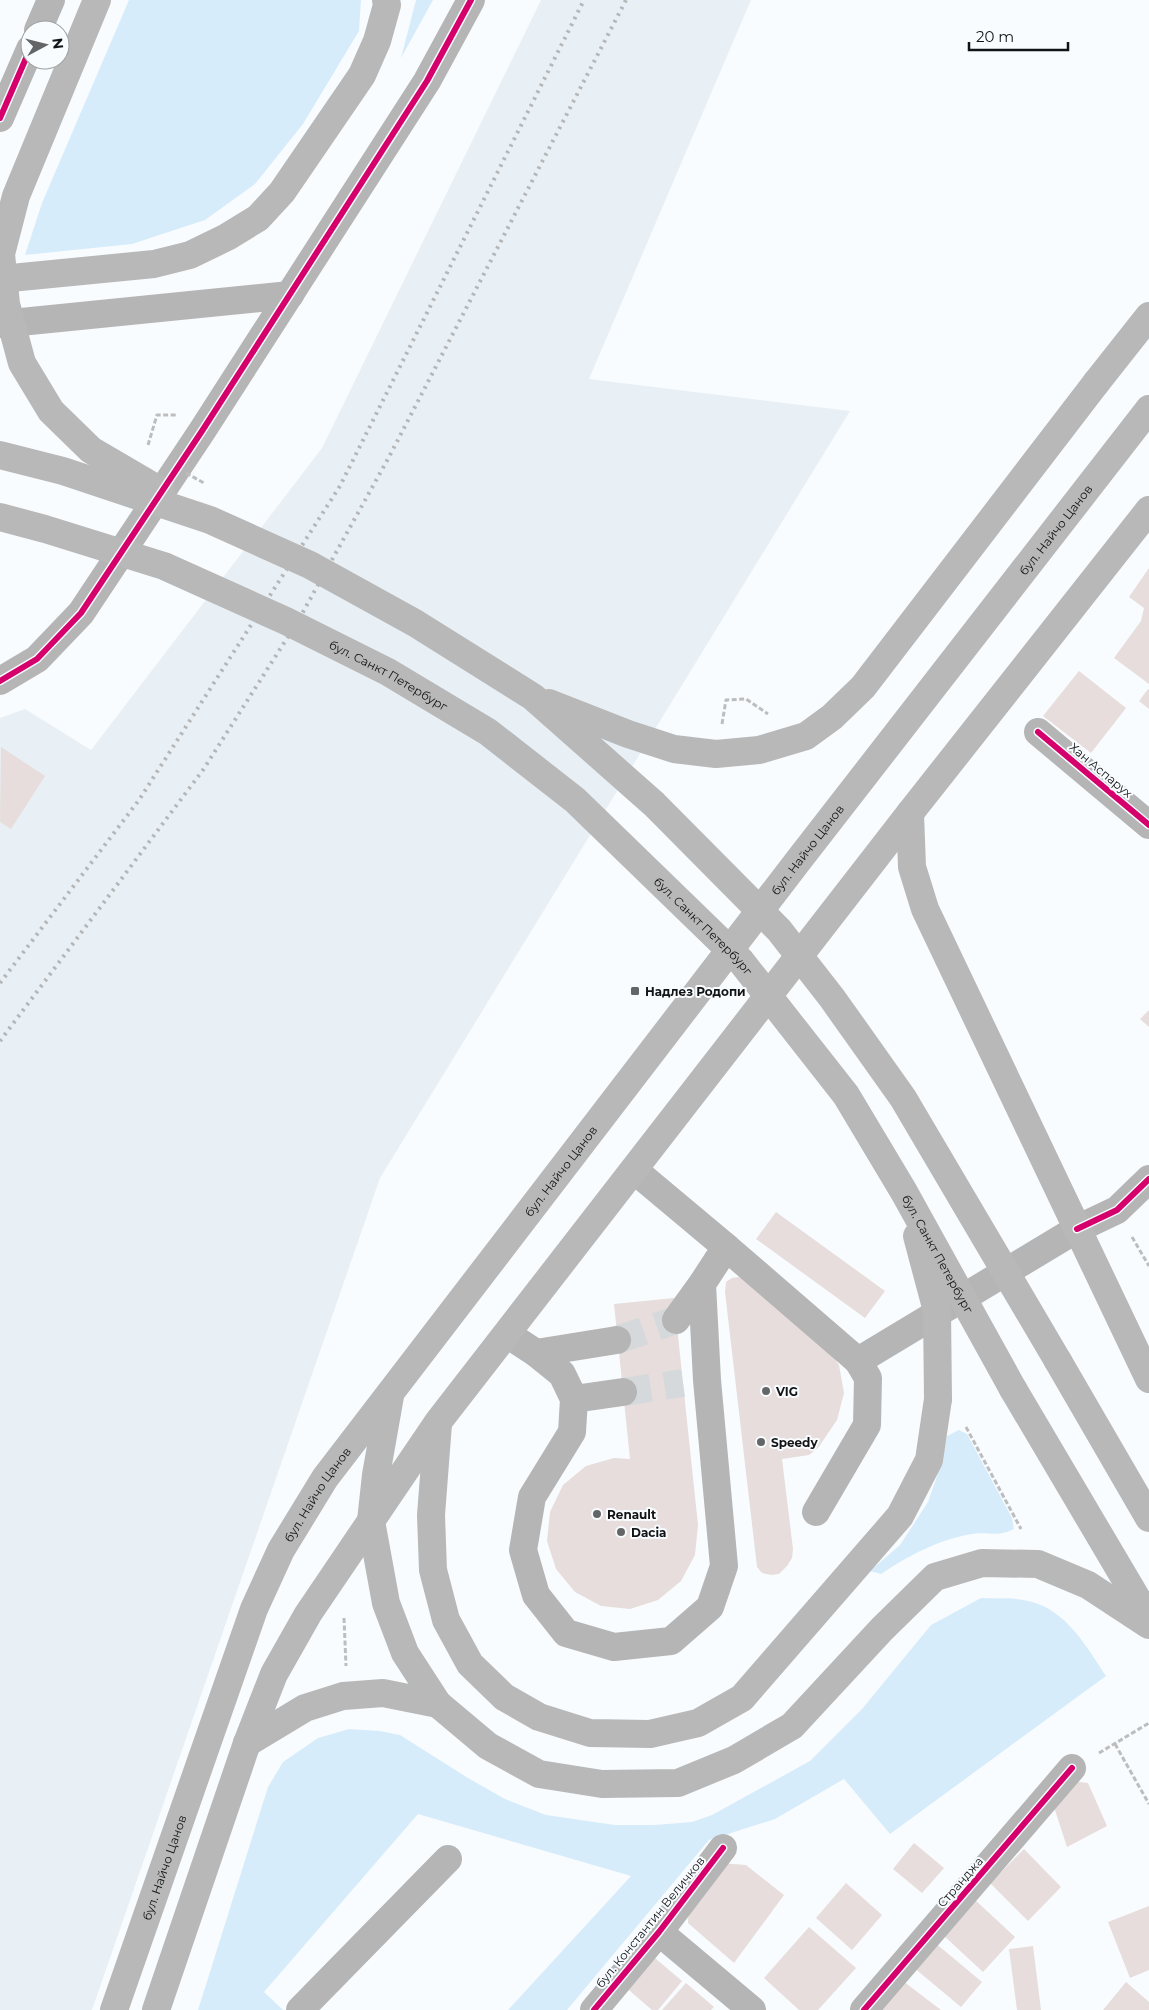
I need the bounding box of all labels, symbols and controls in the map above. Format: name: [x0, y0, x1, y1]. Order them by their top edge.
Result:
north arrow: [20, 20, 70, 70]
scale bar: [969, 20, 1068, 52]
text: 20 m: [976, 27, 1014, 46]
text: N: [48, 37, 68, 50]
street label: бул. Найчо Цанов: [1015, 481, 1095, 578]
street label: бул. Санкт Петербург: [327, 636, 451, 714]
street label: Хан Аспарух: [1067, 739, 1136, 801]
street label: бул. Найчо Цанов: [767, 801, 847, 898]
street label: бул. Санкт Петербург: [651, 873, 756, 978]
place label: Надлез Родопи: [645, 984, 746, 999]
marker: Надлез Родопи: [629, 985, 641, 997]
street label: бул. Найчо Цанов: [521, 1122, 600, 1219]
street label: бул. Санкт Петербург: [899, 1192, 977, 1316]
place label: VIG: [775, 1384, 798, 1399]
marker: VIG: [760, 1385, 772, 1397]
place label: Speedy: [771, 1435, 818, 1450]
marker: Speedy: [755, 1436, 767, 1448]
street label: бул. Найчо Цанов: [280, 1444, 354, 1544]
place label: Renault: [607, 1507, 657, 1522]
marker: Renault: [591, 1508, 603, 1520]
place label: Dacia: [631, 1525, 666, 1540]
marker: Dacia: [615, 1526, 627, 1538]
street label: бул. Найчо Цанов: [138, 1813, 189, 1922]
street label: бул. Константин Величков: [592, 1853, 708, 1991]
street label: Странджа: [934, 1854, 986, 1910]

